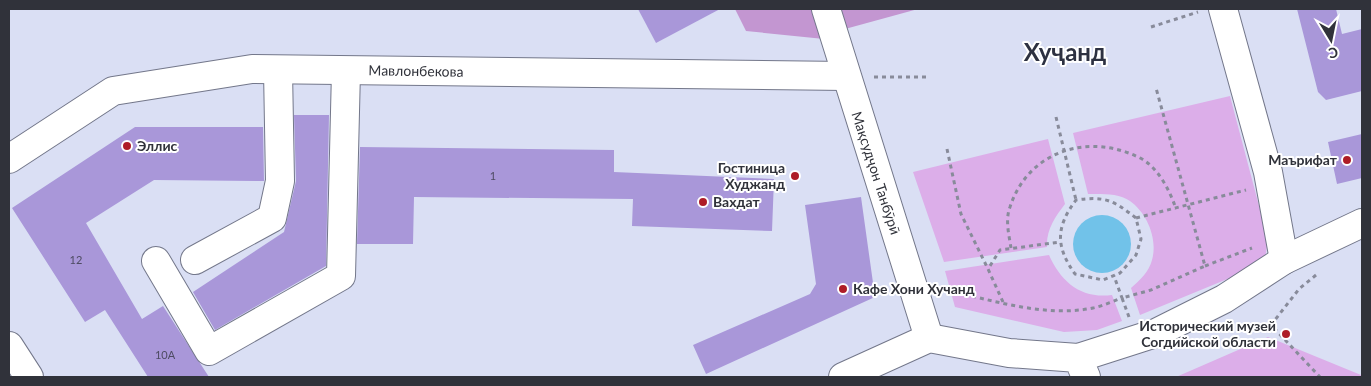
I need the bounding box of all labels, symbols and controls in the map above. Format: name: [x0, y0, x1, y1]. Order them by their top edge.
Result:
north arrow: [1306, 15, 1356, 65]
district label: Хуҷанд: [1024, 37, 1106, 66]
text: С: [1327, 44, 1339, 63]
street label: Мавлонбекова: [368, 61, 464, 80]
street label: Мақсудҷон Танбӯрӣ: [849, 109, 904, 237]
place label: Эллис: [137, 137, 178, 154]
marker: Эллис: [121, 140, 133, 152]
place label: Маърифат: [1268, 151, 1338, 168]
marker: Маърифат: [1341, 154, 1353, 166]
place label: Гостиница Худжанд: [718, 159, 785, 192]
house number: 1: [490, 169, 496, 182]
marker: Гостиница Худжанд: [789, 170, 801, 182]
place label: Вахдат: [713, 193, 760, 210]
marker: Вахдат: [697, 196, 709, 208]
house number: 12: [70, 253, 82, 266]
place label: Кафе Хони Хучанд: [853, 280, 975, 297]
marker: Кафе Хони Хучанд: [837, 283, 849, 295]
place label: Исторический музей Согдийской области: [1139, 317, 1276, 350]
marker: Исторический музей Согдийской области: [1280, 328, 1292, 340]
house number: 10А: [155, 348, 176, 361]

